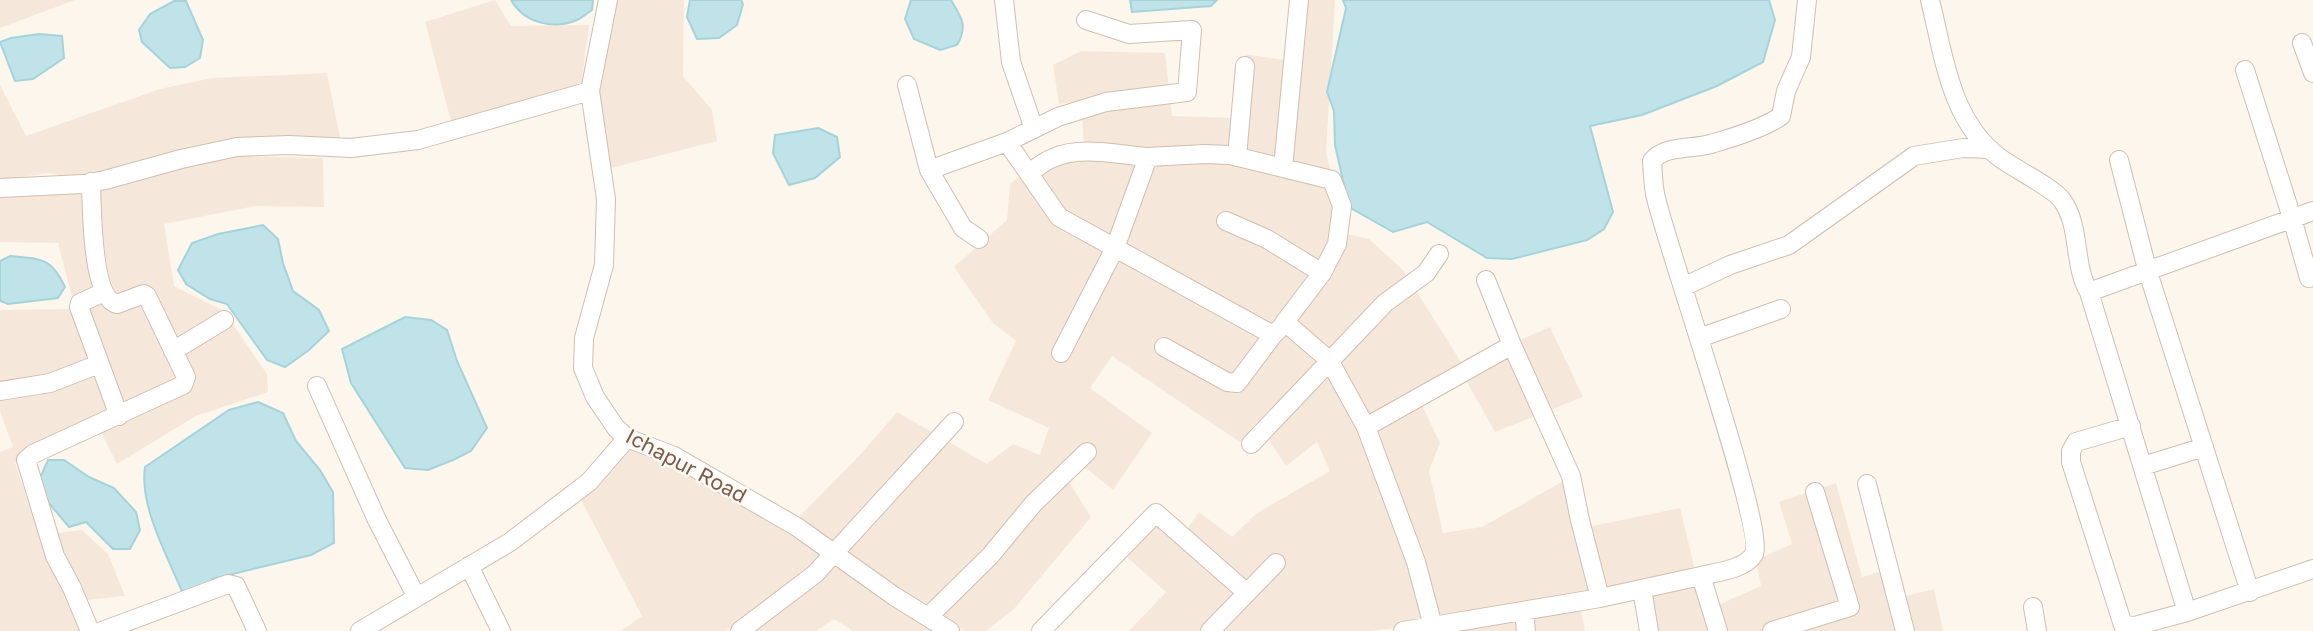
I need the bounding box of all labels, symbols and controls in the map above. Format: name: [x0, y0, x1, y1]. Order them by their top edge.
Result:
street label: Ichapur Road: [621, 422, 751, 508]

